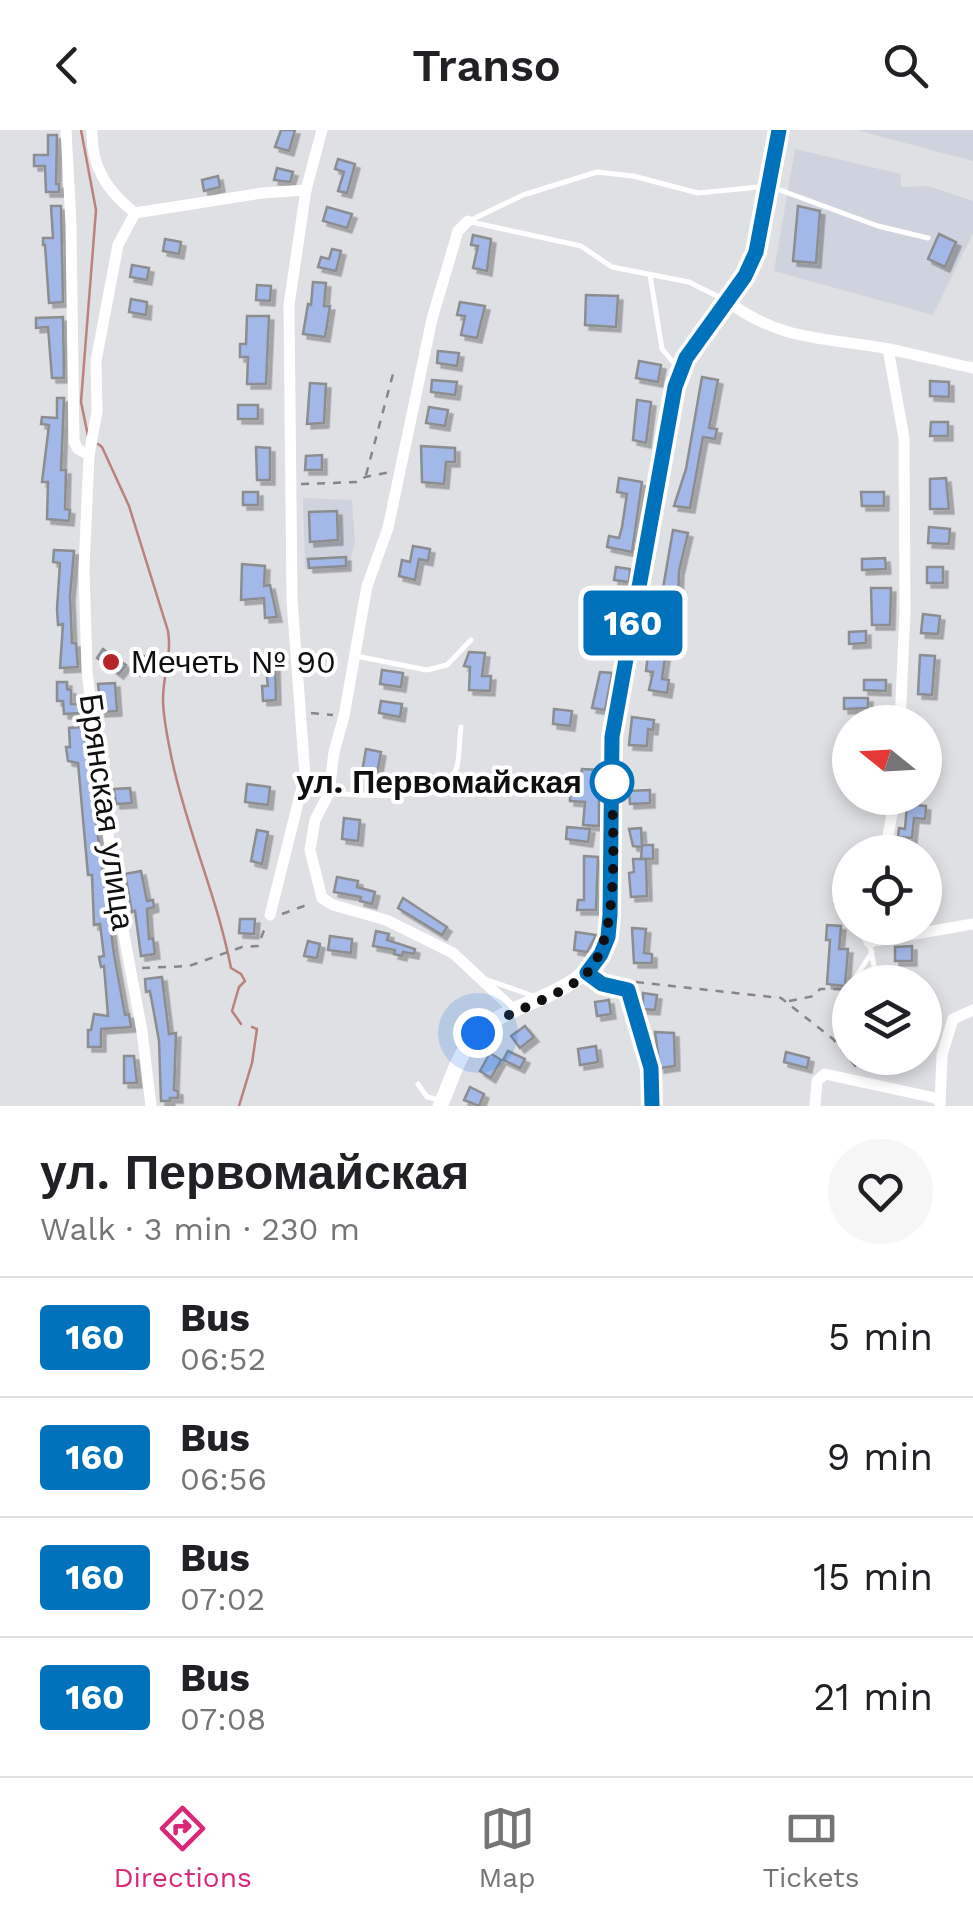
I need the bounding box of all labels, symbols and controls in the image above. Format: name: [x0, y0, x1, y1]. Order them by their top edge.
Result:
icon: back: [40, 38, 95, 93]
icon: search: [878, 38, 933, 93]
text: Transo: [412, 39, 561, 92]
line badge: 160: [576, 590, 690, 656]
text: 160: [603, 602, 663, 644]
place label: Мечеть № 90: [131, 643, 336, 681]
marker: Мечеть № 90: [100, 651, 122, 673]
street label: Брянская улица: [72, 691, 142, 933]
north arrow: [832, 705, 942, 815]
map controls: [832, 705, 942, 1075]
marker: ул. Первомайская: [591, 761, 633, 803]
place label: ул. Первомайская: [296, 763, 582, 801]
button: locate: [832, 835, 942, 945]
button: layers: [832, 965, 942, 1075]
your location: [453, 1008, 503, 1058]
button: heart: [828, 1139, 933, 1244]
text: ул. Первомайская: [40, 1144, 469, 1201]
text: Walk · 3 min · 230 m: [40, 1210, 360, 1248]
text: Bus: [180, 1296, 250, 1340]
text: 5 min: [828, 1315, 933, 1359]
text: 160: [65, 1316, 125, 1358]
text: 06:52: [180, 1340, 266, 1378]
text: Bus: [180, 1416, 250, 1460]
text: 9 min: [827, 1435, 933, 1479]
text: 160: [65, 1436, 125, 1478]
text: 06:56: [180, 1460, 267, 1498]
text: Bus: [180, 1536, 250, 1580]
text: 15 min: [813, 1555, 933, 1599]
text: 160: [65, 1556, 125, 1598]
text: 07:02: [180, 1580, 265, 1618]
text: Bus: [180, 1656, 250, 1700]
text: 21 min: [813, 1675, 933, 1719]
text: 160: [65, 1676, 125, 1718]
text: 07:08: [180, 1700, 266, 1738]
tab: Directions: [113, 1801, 252, 1894]
tab: Map: [479, 1801, 536, 1894]
tab: Tickets: [762, 1801, 860, 1894]

